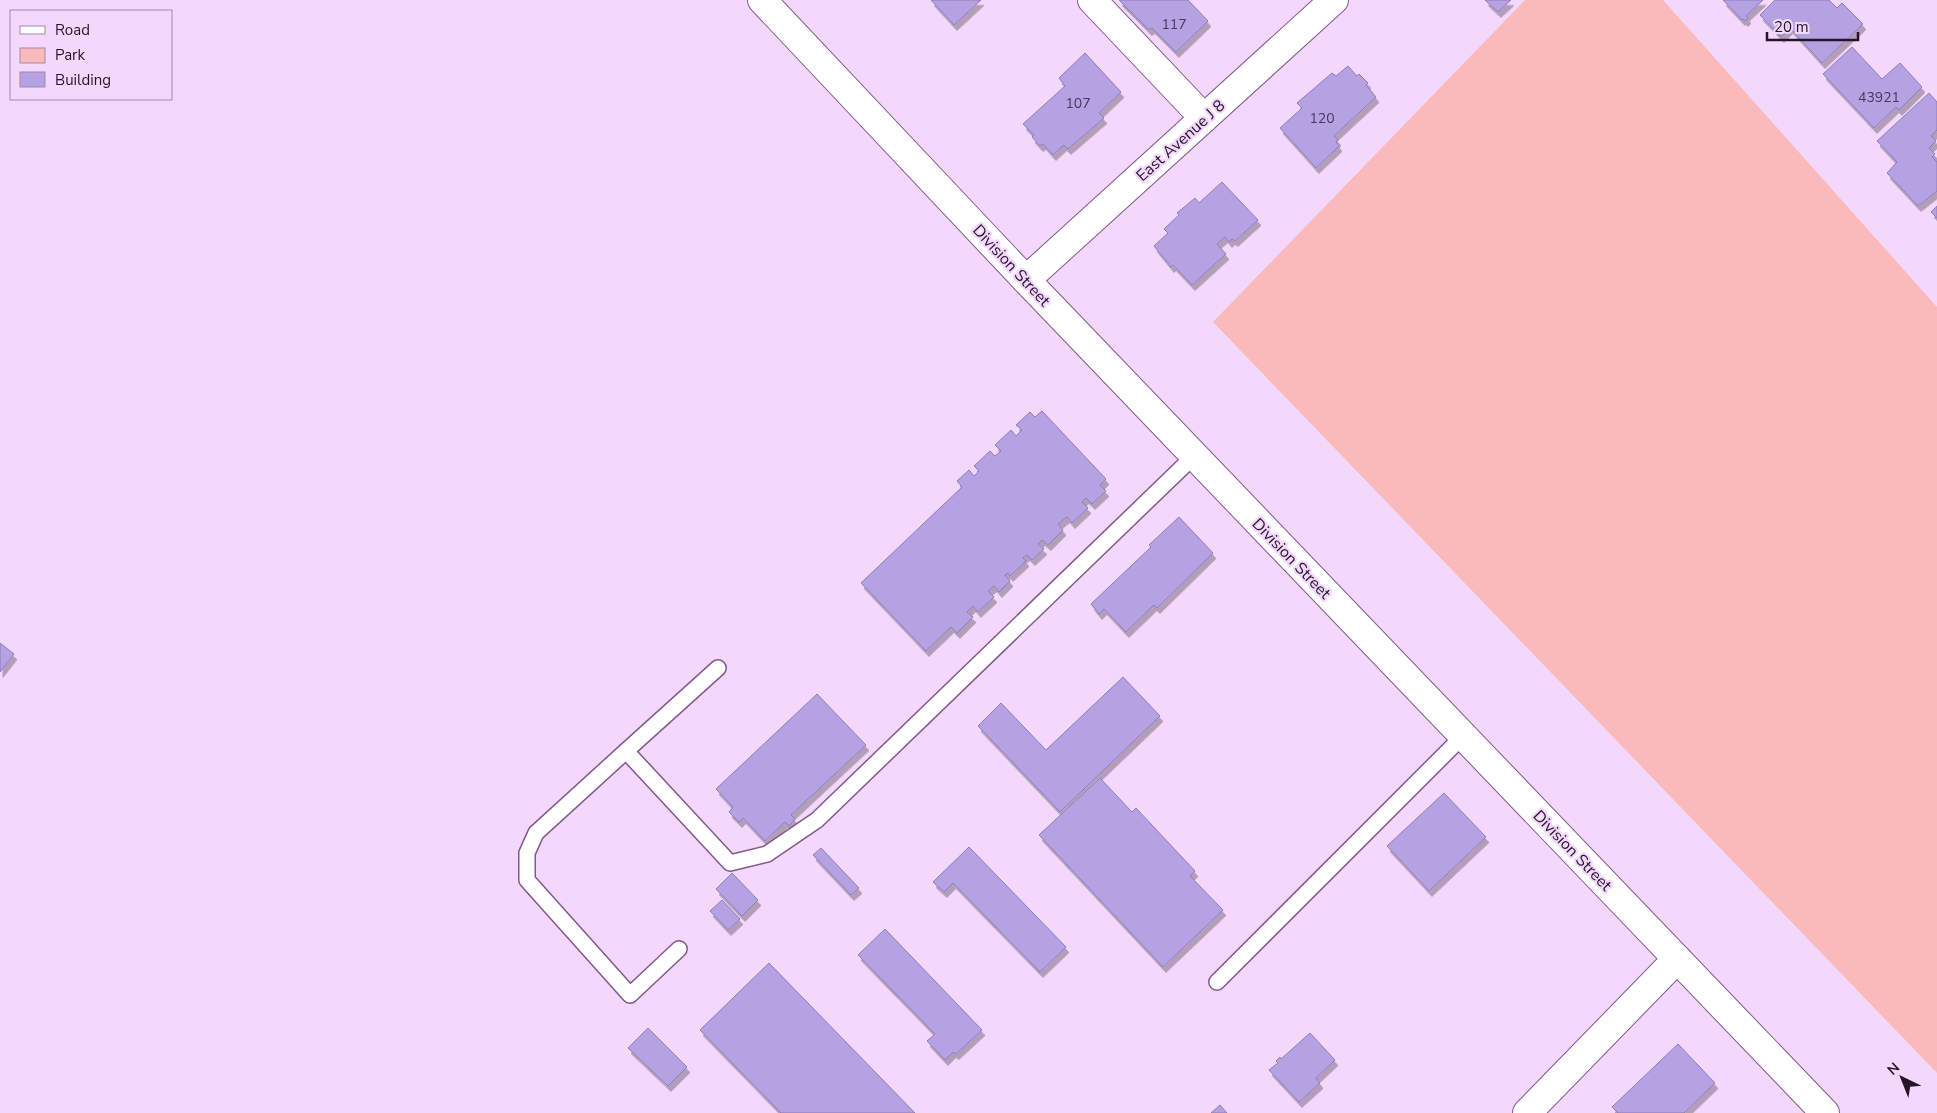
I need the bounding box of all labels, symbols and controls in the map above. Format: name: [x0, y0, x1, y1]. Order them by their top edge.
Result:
legend: [10, 10, 172, 100]
scale bar: [1767, 10, 1858, 42]
house number: 117: [1161, 15, 1187, 34]
text: 20 m: [1774, 17, 1809, 37]
text: Road: [55, 20, 90, 40]
text: Park: [55, 45, 85, 65]
text: Building: [55, 70, 111, 90]
house number: 43921: [1858, 88, 1900, 107]
house number: 107: [1065, 94, 1091, 113]
street label: East Avenue J 8: [1132, 95, 1230, 187]
house number: 120: [1309, 109, 1335, 128]
street label: Division Street: [968, 220, 1055, 312]
street label: Division Street: [1247, 513, 1336, 604]
street label: Division Street: [1528, 805, 1617, 896]
north arrow: [1877, 1053, 1927, 1103]
text: N: [1883, 1058, 1904, 1079]

